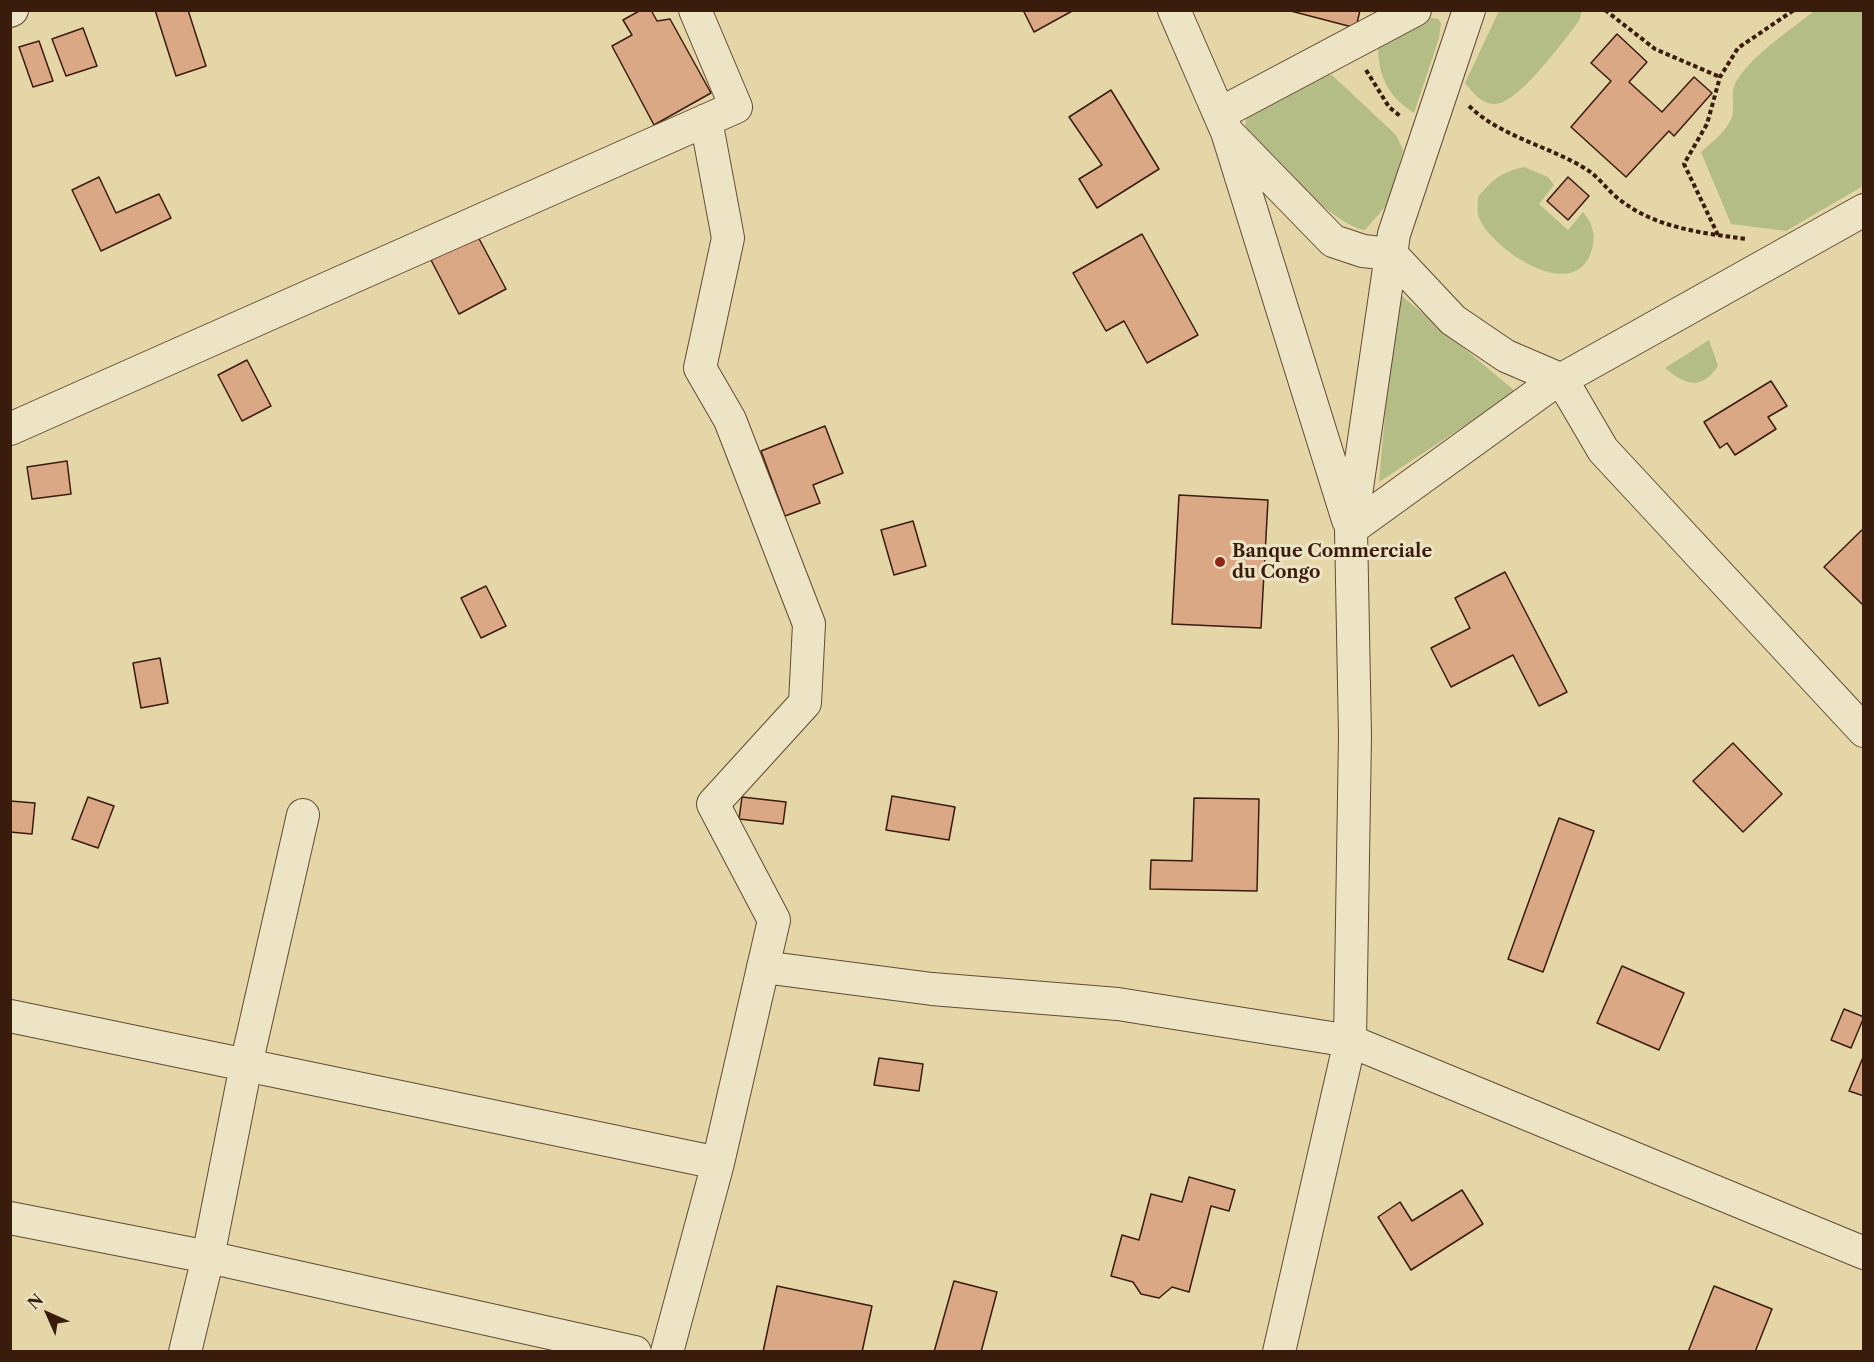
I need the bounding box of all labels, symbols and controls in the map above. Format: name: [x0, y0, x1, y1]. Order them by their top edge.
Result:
place label: Banque Commerciale du Congo: [1232, 541, 1432, 584]
marker: Banque Commerciale du Congo: [1213, 555, 1227, 569]
north arrow: [18, 1284, 78, 1344]
text: N: [23, 1289, 47, 1313]

